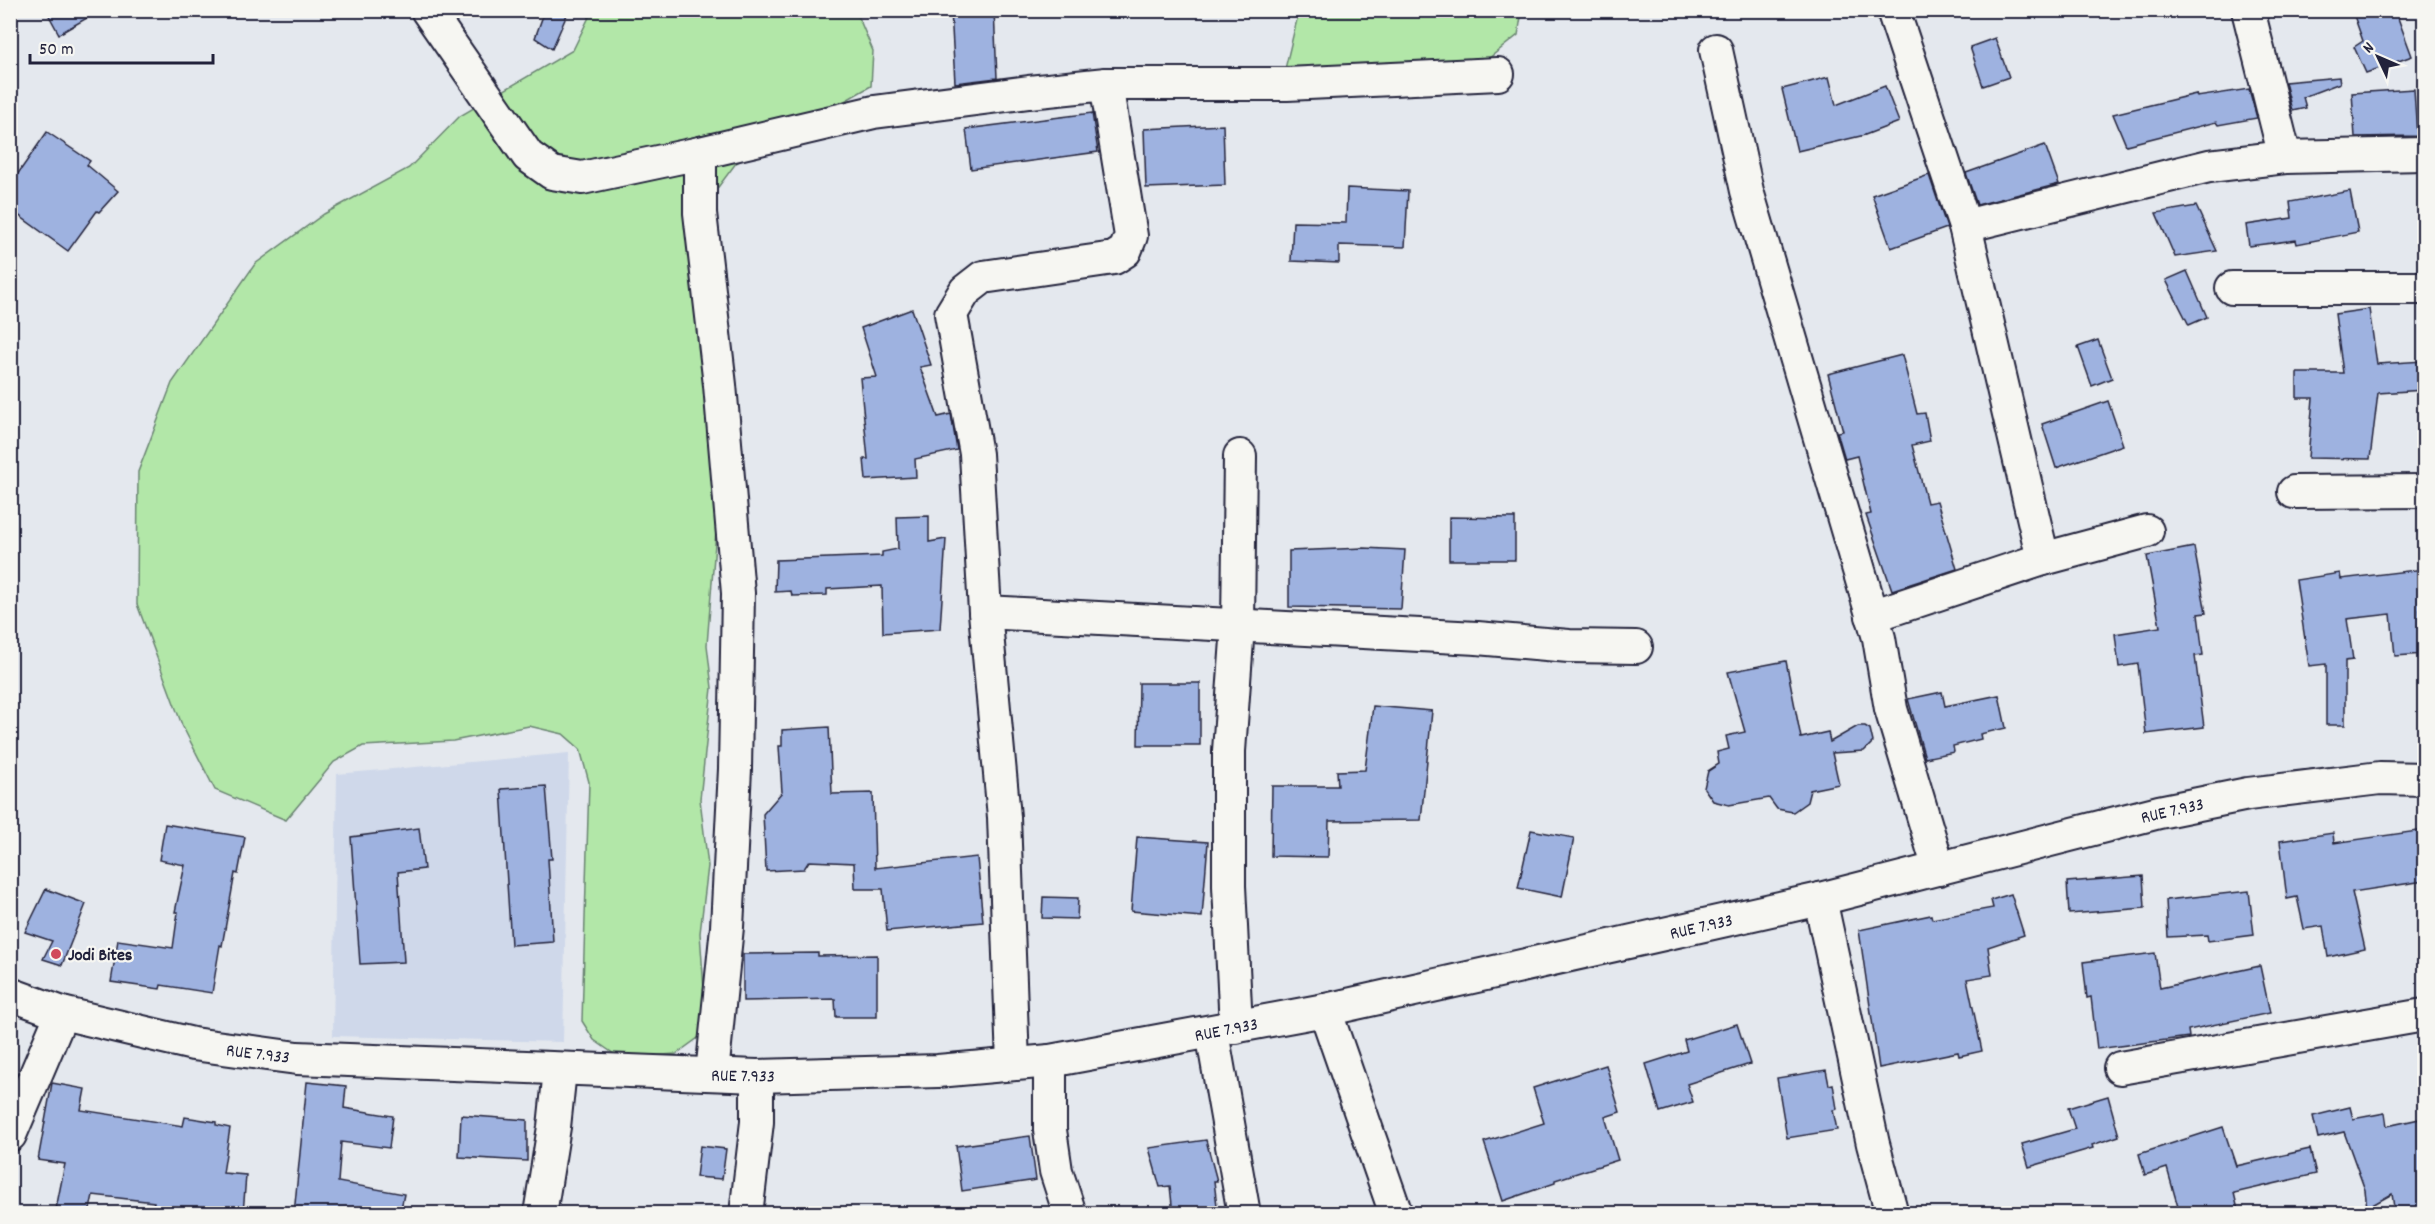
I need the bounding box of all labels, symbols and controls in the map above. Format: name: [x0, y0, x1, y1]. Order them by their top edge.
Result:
scale bar: [30, 27, 213, 65]
north arrow: [2348, 27, 2408, 87]
text: N: [2358, 37, 2380, 59]
text: 50 m: [39, 38, 74, 63]
street label: RUE 7.933: [2139, 793, 2206, 832]
street label: RUE 7.933: [1668, 909, 1735, 948]
place label: Jodi Bites: [68, 944, 133, 969]
marker: Jodi Bites: [49, 947, 63, 961]
street label: RUE 7.933: [1193, 1013, 1260, 1050]
street label: RUE 7.933: [224, 1039, 291, 1072]
street label: RUE 7.933: [711, 1064, 775, 1091]

